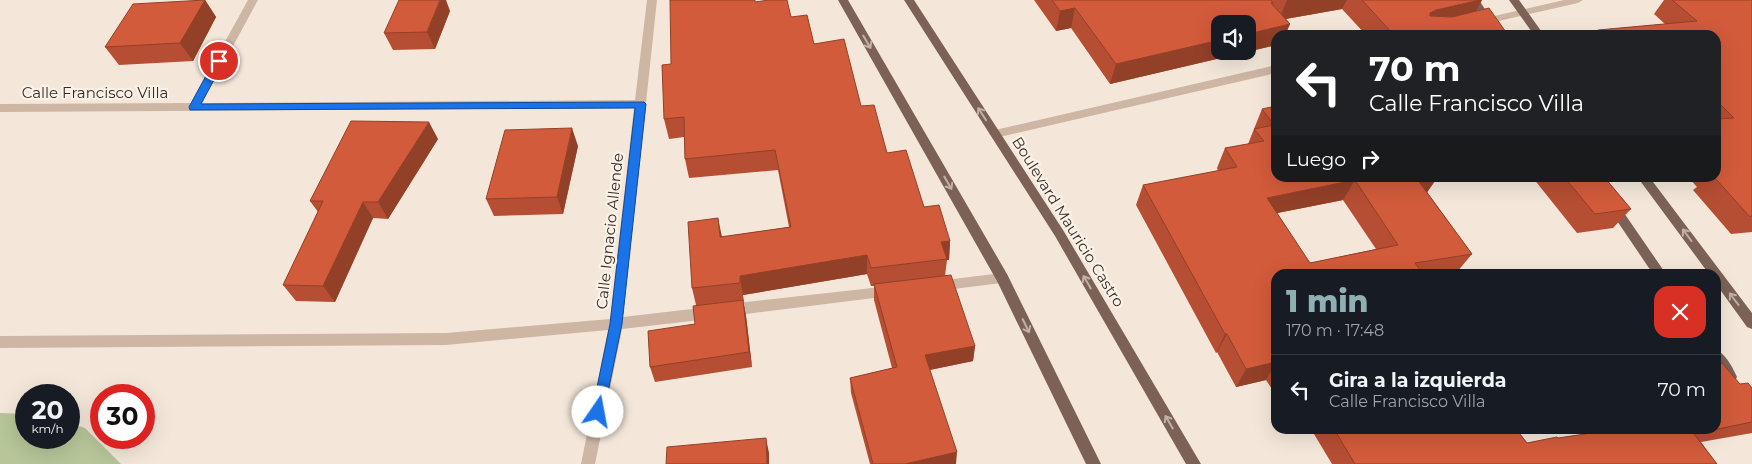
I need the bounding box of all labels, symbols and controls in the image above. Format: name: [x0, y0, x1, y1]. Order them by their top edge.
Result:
map controls: [1211, 15, 1256, 60]
button: sound: [1211, 15, 1256, 60]
one-way arrow: [862, 35, 872, 49]
pin: [198, 40, 240, 82]
icon: arrive: [205, 47, 233, 75]
text: 70 m: [1369, 47, 1460, 90]
icon: left: [1286, 50, 1351, 115]
street label: Calle Francisco Villa: [22, 83, 168, 102]
text: Calle Francisco Villa: [1369, 90, 1584, 117]
one-way arrow: [977, 108, 987, 122]
street label: Boulevard Mauricio Castro: [1008, 133, 1129, 310]
icon: right: [1356, 145, 1384, 173]
text: Luego: [1286, 148, 1346, 171]
street label: Calle Ignacio Allende: [592, 152, 627, 310]
one-way arrow: [943, 176, 953, 190]
one-way arrow: [1682, 228, 1692, 242]
one-way arrow: [1082, 275, 1092, 289]
text: 1 min: [1286, 283, 1369, 320]
button: close: [1654, 286, 1706, 338]
one-way arrow: [1729, 292, 1739, 306]
one-way arrow: [1022, 318, 1031, 333]
text: 170 m · 17:48: [1286, 321, 1384, 340]
text: Gira a la izquierda: [1329, 369, 1507, 392]
icon: left: [1286, 376, 1314, 404]
text: 70 m: [1657, 378, 1706, 401]
speed limit sign: 30: [90, 384, 155, 449]
position arrow: [571, 385, 623, 437]
text: Calle Francisco Villa: [1329, 392, 1485, 411]
text: 20: [32, 395, 63, 425]
one-way arrow: [1164, 415, 1174, 429]
text: km/h: [31, 421, 64, 436]

